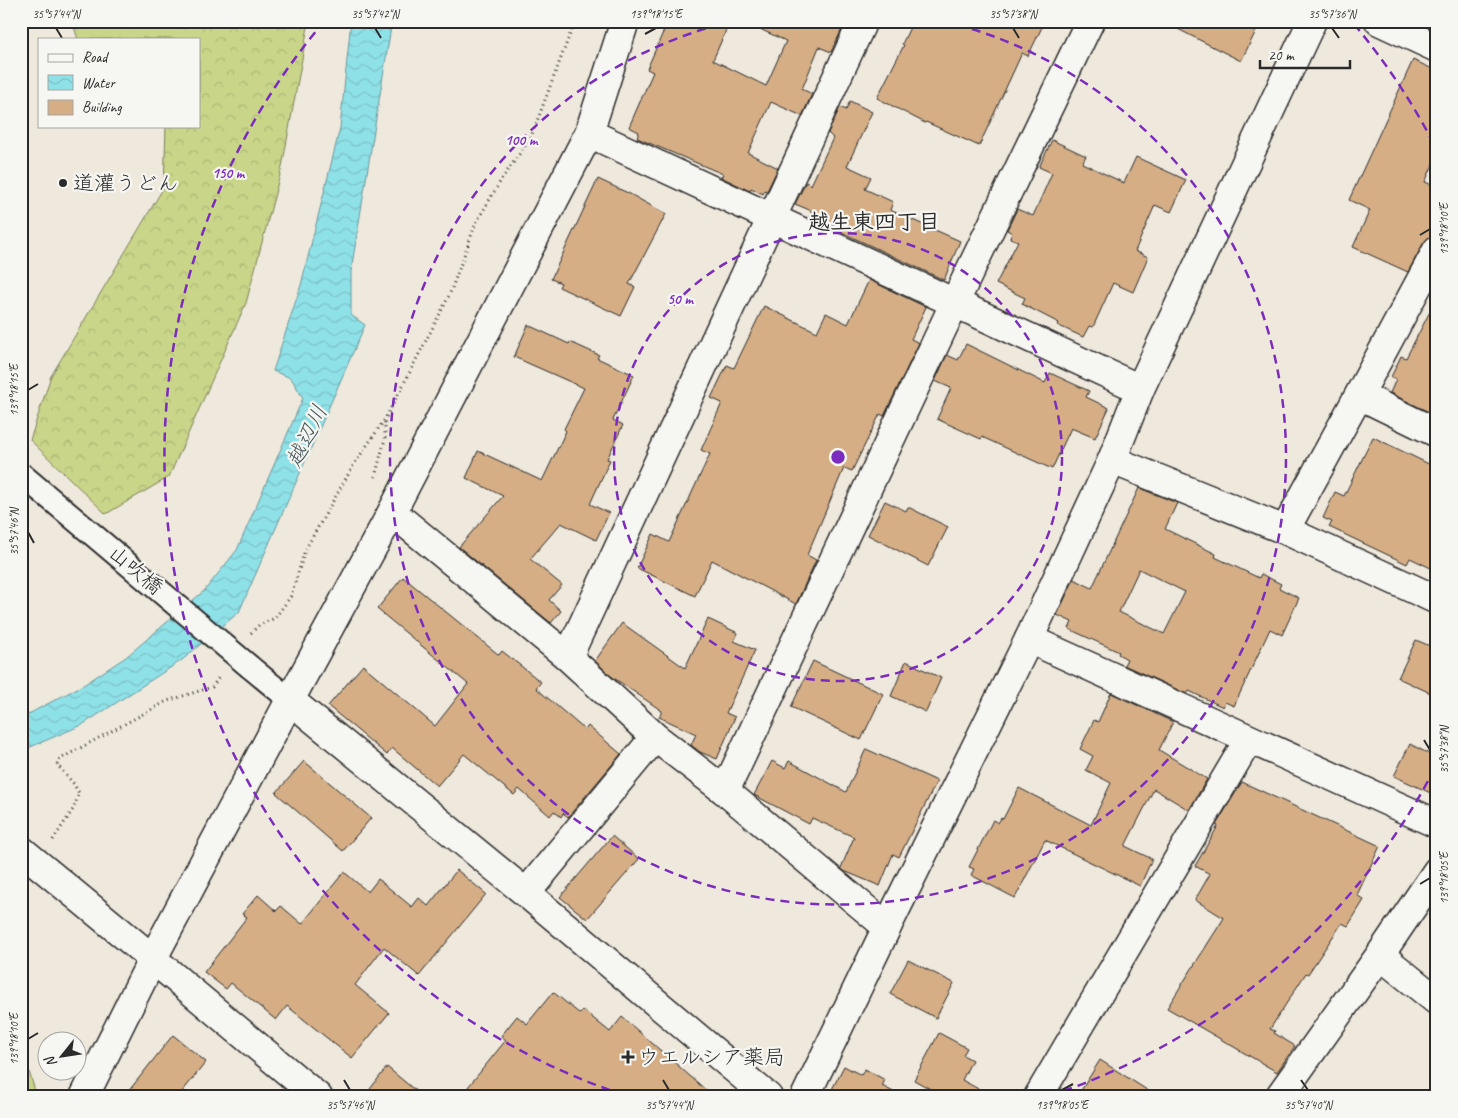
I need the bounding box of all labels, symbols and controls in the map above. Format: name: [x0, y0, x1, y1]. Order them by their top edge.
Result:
text: 35°57'44"N: [32, 6, 81, 22]
text: 35°57'42"N: [351, 6, 400, 22]
text: 139°18'15"E: [630, 6, 684, 22]
text: 35°57'38"N: [989, 6, 1038, 22]
text: 35°57'36"N: [1308, 6, 1357, 22]
legend: [38, 38, 200, 128]
scale bar: [1260, 38, 1350, 70]
text: 20 m: [1268, 46, 1295, 65]
text: Road: [82, 48, 109, 67]
text: Water: [82, 74, 116, 93]
text: Building: [82, 98, 122, 117]
text: 100 m: [505, 131, 539, 150]
text: 150 m: [212, 164, 246, 183]
place label: 道灌うどん: [73, 170, 178, 196]
marker: 道灌うどん: [57, 177, 69, 189]
text: 139°18'10"E: [1436, 201, 1452, 255]
district label: 越生東四丁目: [808, 208, 940, 236]
text: 50 m: [667, 290, 694, 309]
text: 139°18'15"E: [6, 362, 22, 416]
water label: 越辺川: [280, 400, 334, 473]
centre of rings: [829, 448, 847, 466]
text: 35°57'46"N: [6, 507, 22, 556]
street label: 山吹橋: [104, 540, 168, 600]
text: 35°57'38"N: [1436, 725, 1452, 774]
text: 139°18'05"E: [1436, 850, 1452, 904]
text: 139°18'10"E: [6, 1011, 22, 1065]
north arrow: [38, 1030, 88, 1080]
place label: ウエルシア薬局: [638, 1044, 785, 1070]
marker: ウエルシア薬局: [622, 1051, 634, 1063]
text: N: [40, 1052, 61, 1070]
text: 35°57'46"N: [326, 1097, 375, 1113]
text: 35°57'44"N: [645, 1097, 694, 1113]
text: 139°18'05"E: [1036, 1097, 1090, 1113]
text: 35°57'40"N: [1284, 1097, 1333, 1113]

